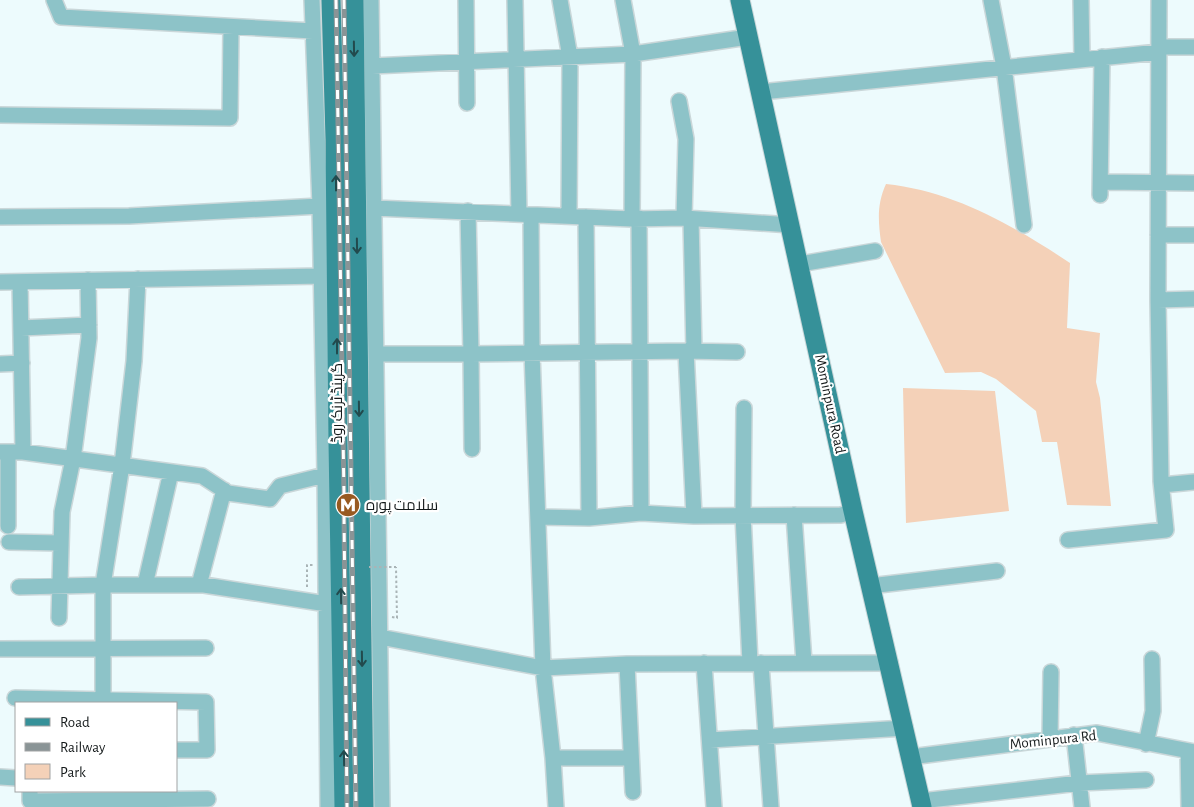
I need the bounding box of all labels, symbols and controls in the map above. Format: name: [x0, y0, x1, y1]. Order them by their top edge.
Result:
one-way arrow: [349, 40, 359, 56]
one-way arrow: [331, 176, 341, 192]
one-way arrow: [352, 238, 362, 254]
one-way arrow: [332, 338, 342, 354]
street label: Mominpura Road: [812, 353, 848, 455]
street label: گرینڈ ٹرنک روڈ: [330, 363, 346, 443]
one-way arrow: [354, 400, 364, 416]
metro station icon: سلامت پورہ: [335, 492, 361, 518]
place label: سلامت پورہ: [366, 498, 438, 515]
one-way arrow: [336, 588, 346, 604]
one-way arrow: [358, 650, 367, 666]
legend: [15, 702, 178, 792]
text: Road: [60, 715, 90, 730]
street label: Mominpura Rd: [1009, 728, 1097, 752]
text: Railway: [60, 740, 106, 755]
one-way arrow: [339, 751, 349, 767]
text: Park: [60, 765, 86, 780]

